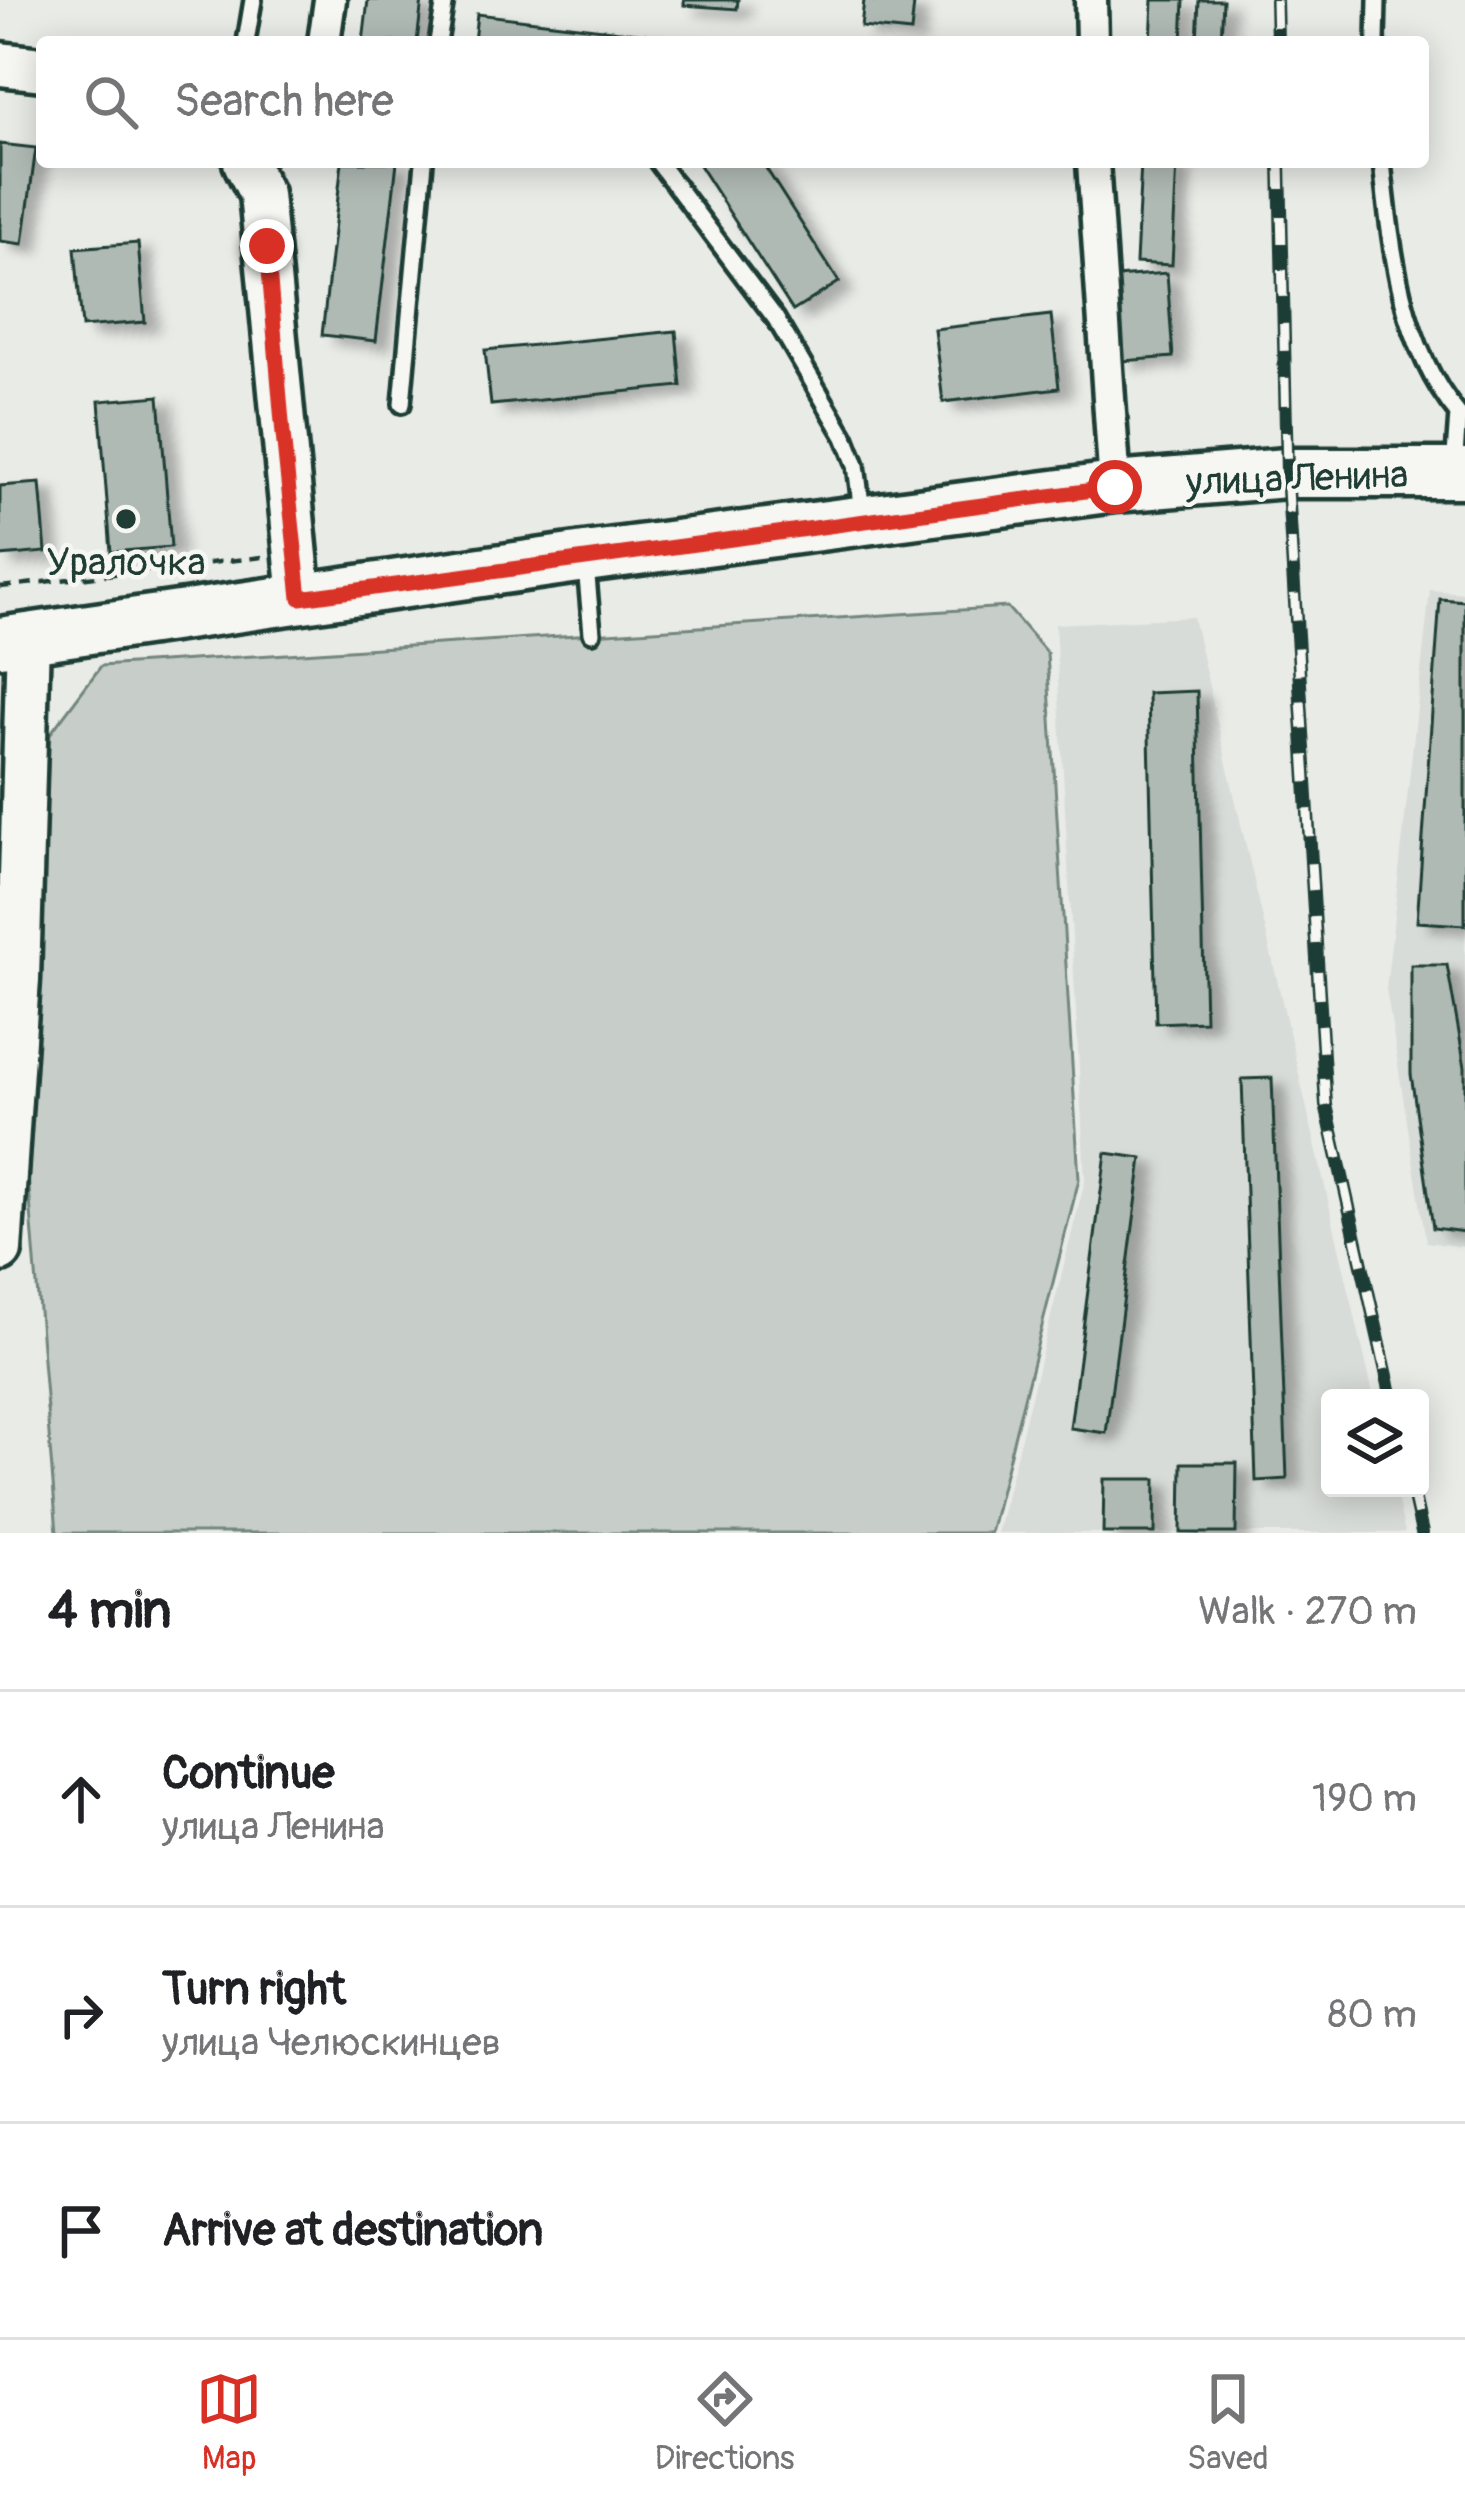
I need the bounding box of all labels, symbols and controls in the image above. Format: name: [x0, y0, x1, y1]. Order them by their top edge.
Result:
search box: [36, 36, 1429, 168]
icon: search: [78, 69, 144, 135]
text: Search here: [174, 74, 394, 130]
route end: [240, 219, 294, 273]
street label: улица Ленина: [1184, 450, 1409, 507]
route start: [1088, 460, 1142, 514]
marker: Уралочка: [113, 506, 139, 532]
place label: Уралочка: [46, 538, 206, 587]
map controls: [1321, 1389, 1429, 1497]
button: layers: [1321, 1389, 1429, 1497]
text: 4 min: [48, 1579, 171, 1643]
text: Walk · 270 m: [1198, 1587, 1417, 1636]
text: Continue: [162, 1746, 335, 1802]
icon: ahead: [48, 1766, 114, 1832]
text: 190 m: [1312, 1774, 1417, 1823]
text: улица Ленина: [162, 1802, 385, 1851]
text: Turn right: [162, 1962, 346, 2018]
icon: right: [48, 1982, 114, 2048]
text: 80 m: [1328, 1990, 1417, 2039]
text: улица Челюскинцев: [162, 2018, 501, 2067]
icon: arrive: [48, 2198, 114, 2264]
text: Arrive at destination: [162, 2203, 543, 2259]
tab: Map: [196, 2366, 262, 2479]
tab: Directions: [655, 2366, 795, 2479]
tab: Saved: [1187, 2366, 1269, 2479]

